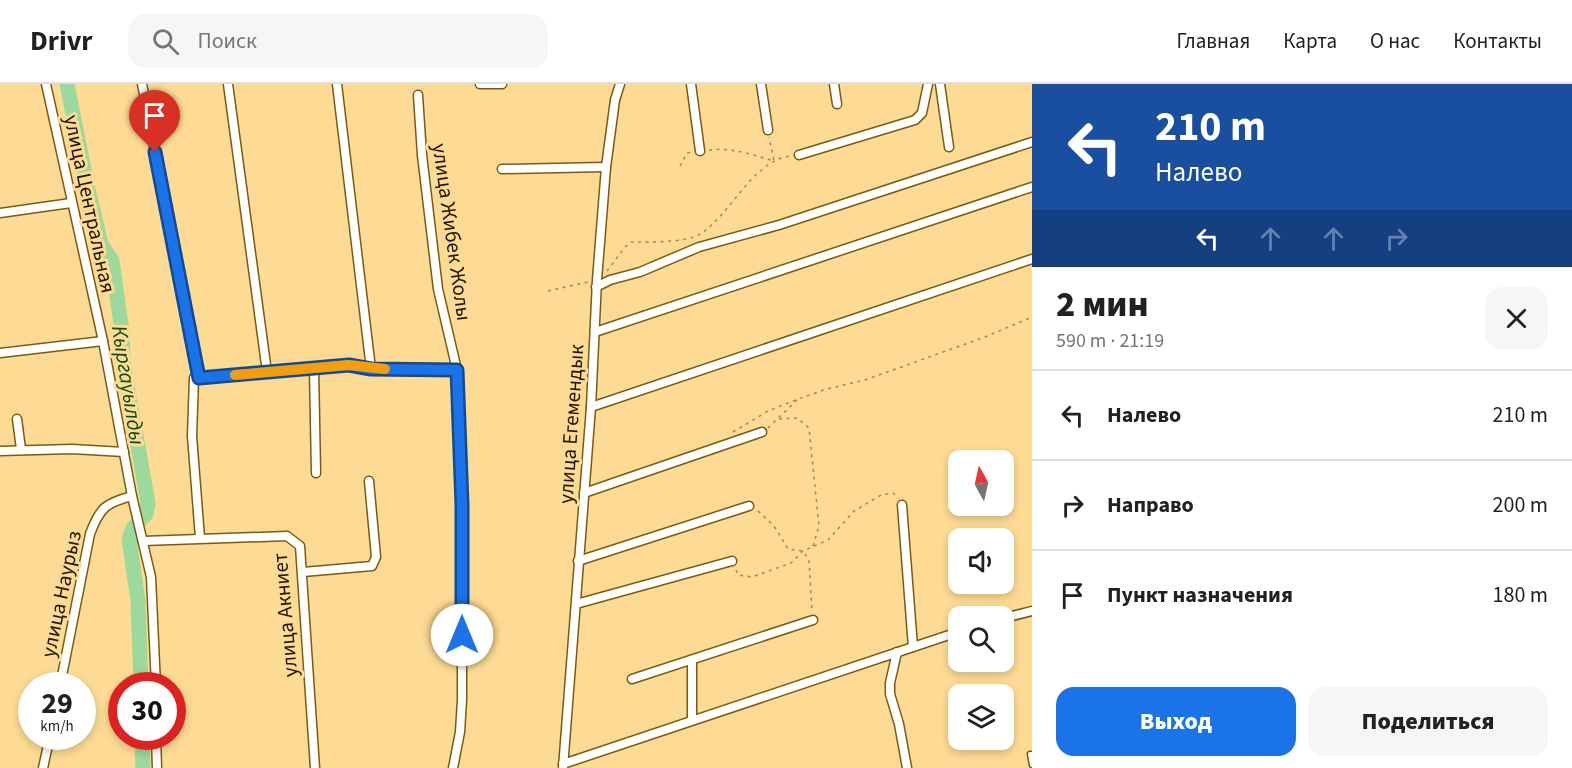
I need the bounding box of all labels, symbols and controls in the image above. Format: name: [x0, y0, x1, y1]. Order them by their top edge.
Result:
search box: [128, 14, 548, 68]
text: Drivr: [30, 21, 92, 61]
icon: search: [149, 25, 182, 58]
text: Поиск: [197, 25, 257, 57]
text: Главная: [1177, 26, 1250, 56]
text: Карта: [1283, 26, 1337, 56]
text: О нас: [1370, 26, 1420, 56]
text: Контакты: [1453, 26, 1542, 56]
pin: [129, 90, 180, 152]
text: 210 m: [1155, 97, 1266, 157]
icon: arrive: [138, 99, 171, 132]
icon: left: [1056, 108, 1134, 186]
street label: улица Центральная: [56, 112, 124, 296]
street label: улица Жибек Жолы: [425, 141, 479, 323]
text: Налево: [1155, 153, 1242, 192]
icon: left: [1191, 222, 1224, 255]
icon: ahead: [1254, 222, 1287, 255]
icon: ahead: [1317, 222, 1350, 255]
icon: right: [1380, 222, 1413, 255]
text: 2 мин: [1056, 279, 1149, 330]
button: close: [1485, 287, 1548, 350]
water label: Кыргауылды: [103, 323, 153, 447]
text: 590 m · 21:19: [1056, 327, 1164, 355]
street label: улица Егемендык: [550, 343, 592, 505]
icon: left: [1056, 399, 1089, 432]
text: Налево: [1107, 399, 1181, 431]
text: 210 m: [1493, 399, 1548, 431]
north arrow: [948, 450, 1014, 516]
map controls: [948, 450, 1014, 750]
icon: right: [1056, 489, 1089, 522]
text: Направо: [1107, 489, 1194, 521]
text: 200 m: [1493, 489, 1548, 521]
street label: улица Наурыз: [33, 528, 89, 660]
button: sound: [948, 528, 1014, 594]
street label: улица Акниет: [265, 551, 305, 678]
icon: arrive: [1056, 579, 1089, 612]
text: Пункт назначения: [1107, 579, 1293, 611]
text: 180 m: [1493, 579, 1548, 611]
position arrow: [430, 603, 494, 667]
button: search: [948, 606, 1014, 672]
speed limit sign: 30: [108, 672, 186, 750]
text: 29: [41, 682, 73, 725]
button: layers: [948, 684, 1014, 750]
button: Выход: [1056, 687, 1296, 756]
button: Поделиться: [1308, 687, 1548, 756]
text: km/h: [40, 716, 74, 737]

